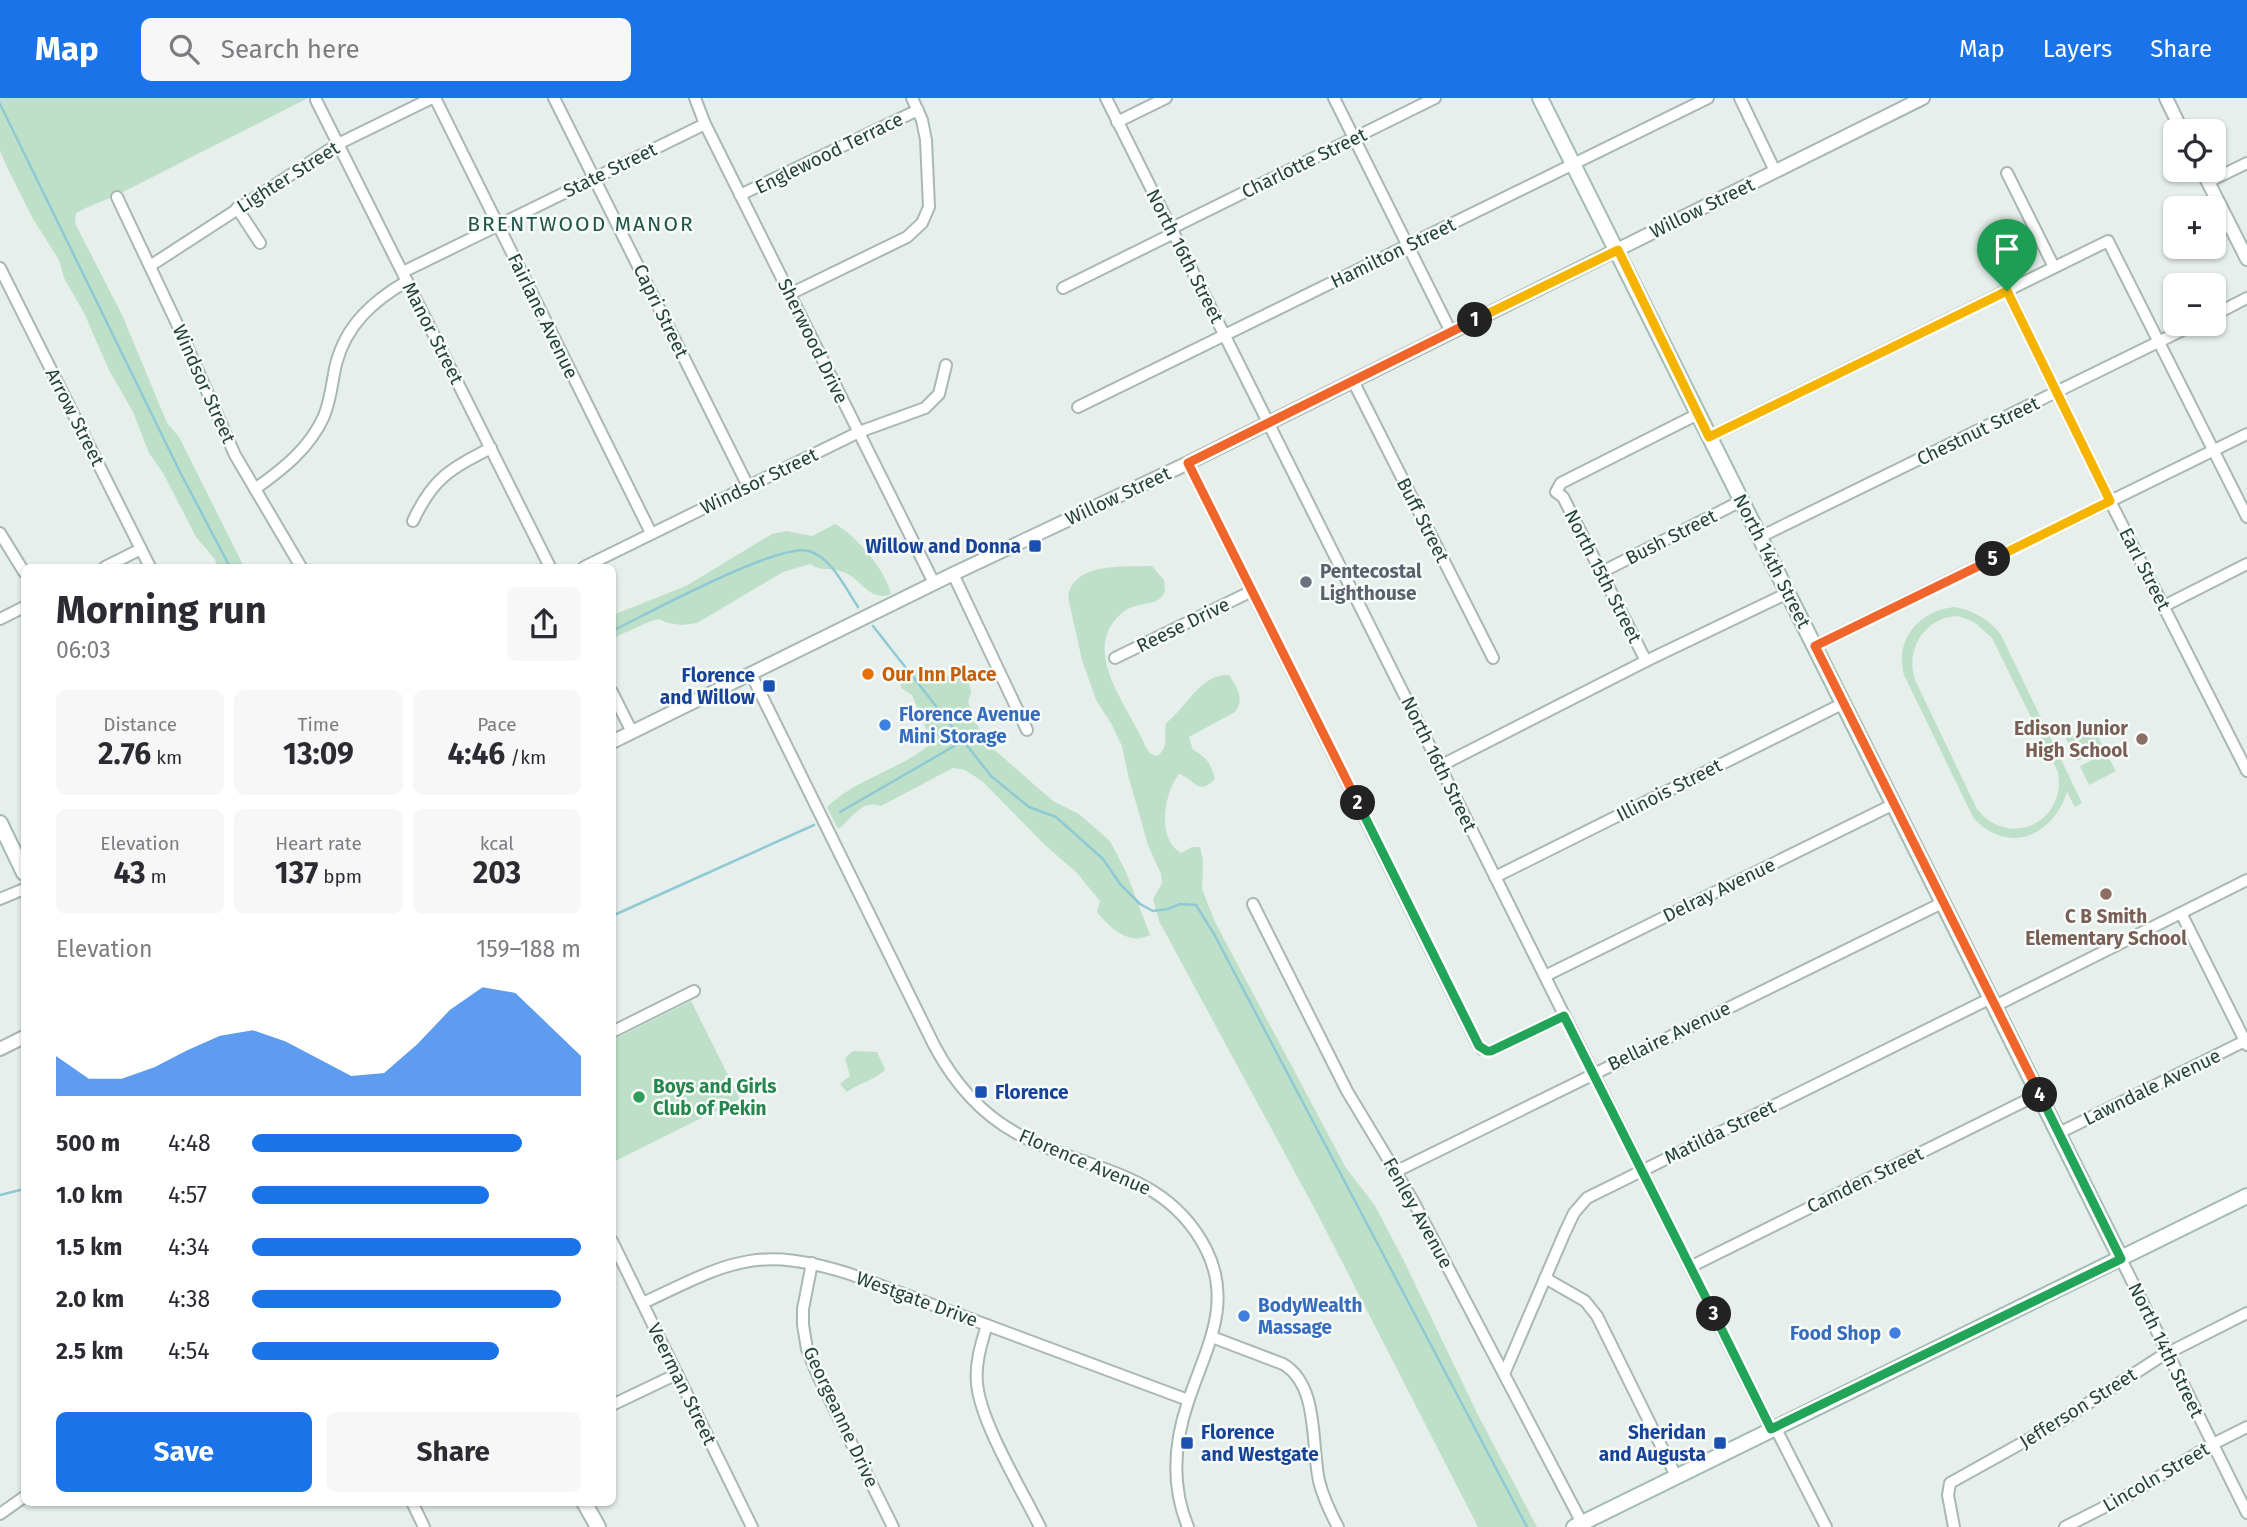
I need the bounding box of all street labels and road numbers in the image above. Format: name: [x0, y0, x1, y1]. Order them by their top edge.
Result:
street label: Englewood Terrace: [751, 107, 907, 199]
street label: Charlotte Street: [1238, 123, 1370, 203]
street label: Lighter Street: [232, 136, 344, 218]
street label: State Street: [560, 137, 661, 202]
street label: Willow Street: [1646, 173, 1758, 243]
street label: North 16th Street: [1141, 185, 1229, 327]
street label: Hamilton Street: [1327, 213, 1459, 293]
street label: Fairlane Avenue: [503, 250, 583, 382]
street label: Capri Street: [628, 260, 694, 362]
street label: Sherwood Drive: [773, 275, 853, 407]
street label: Manor Street: [397, 278, 469, 388]
street label: Windsor Street: [168, 321, 240, 447]
street label: Arrow Street: [41, 364, 109, 470]
street label: Chestnut Street: [1913, 391, 2043, 471]
street label: Windsor Street: [697, 443, 821, 519]
street label: Willow Street: [1062, 462, 1174, 530]
street label: Buff Street: [1392, 474, 1454, 566]
street label: North 14th Street: [1728, 490, 1816, 632]
street label: Bush Street: [1622, 504, 1721, 570]
street label: North 15th Street: [1559, 505, 1647, 647]
street label: Earl Street: [2114, 524, 2176, 614]
street label: Reese Drive: [1133, 593, 1233, 657]
street label: North 16th Street: [1396, 693, 1482, 835]
street label: Illinois Street: [1612, 754, 1726, 826]
street label: Delray Avenue: [1659, 853, 1779, 927]
street label: Bellaire Avenue: [1604, 996, 1734, 1076]
street label: Lawndale Avenue: [2080, 1044, 2224, 1130]
street label: Matilda Street: [1661, 1095, 1780, 1169]
street label: Florence Avenue: [1016, 1124, 1154, 1200]
street label: Camden Street: [1803, 1142, 1927, 1218]
street label: Fenley Avenue: [1378, 1153, 1458, 1273]
street label: Westgate Drive: [853, 1266, 981, 1332]
street label: North 14th Street: [2123, 1279, 2209, 1421]
street label: Veerman Street: [643, 1319, 721, 1449]
street label: Georgeanne Drive: [798, 1343, 884, 1491]
street label: Jefferson Street: [2015, 1363, 2141, 1453]
street label: Lincoln Street: [2099, 1437, 2213, 1517]

